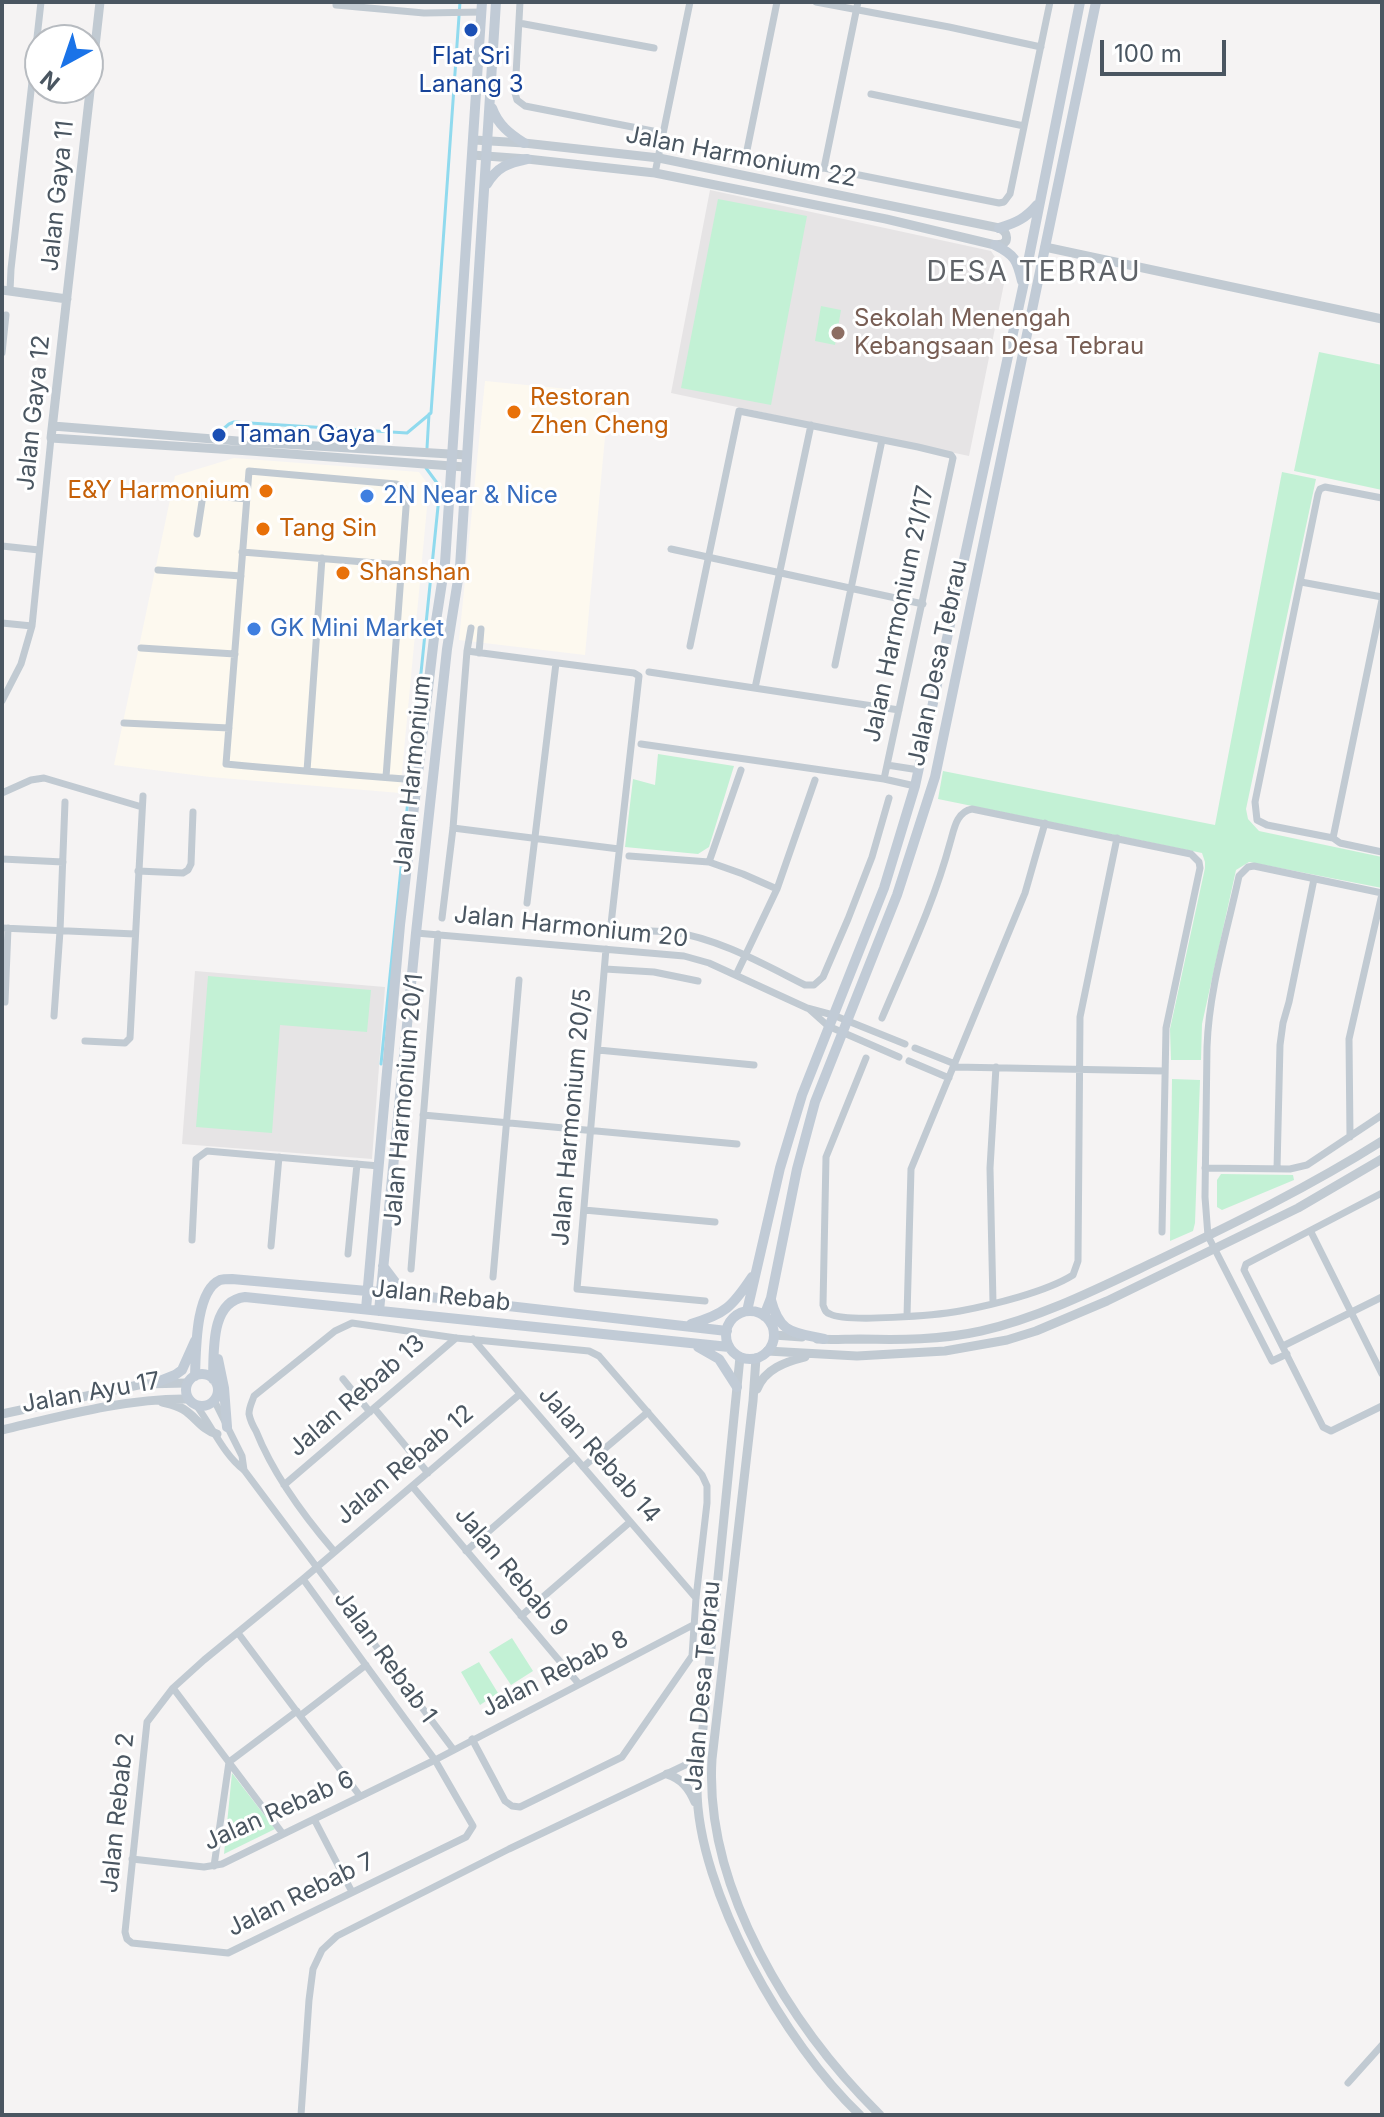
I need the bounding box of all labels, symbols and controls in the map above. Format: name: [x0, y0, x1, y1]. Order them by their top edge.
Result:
marker: Flat Sri Lanang 3: [462, 21, 480, 39]
north arrow: [24, 24, 104, 104]
scale bar: [1104, 24, 1230, 74]
text: 100 m: [1114, 39, 1182, 68]
place label: Flat Sri Lanang 3: [418, 43, 524, 99]
text: N: [35, 66, 65, 96]
street label: Jalan Gaya 11: [36, 119, 80, 273]
street label: Jalan Harmonium 22: [623, 120, 859, 194]
district label: DESA TEBRAU: [926, 256, 1142, 290]
place label: Sekolah Menengah Kebangsaan Desa Tebrau: [854, 305, 1144, 361]
marker: Sekolah Menengah Kebangsaan Desa Tebrau: [829, 324, 847, 342]
street label: Jalan Gaya 12: [12, 334, 56, 492]
place label: Restoran Zhen Cheng: [530, 384, 669, 440]
marker: Restoran Zhen Cheng: [505, 403, 523, 421]
place label: Taman Gaya 1: [235, 421, 392, 449]
marker: Taman Gaya 1: [210, 426, 228, 444]
place label: E&Y Harmonium: [68, 477, 250, 505]
marker: E&Y Harmonium: [257, 482, 275, 500]
place label: 2N Near & Nice: [383, 482, 558, 510]
street label: Jalan Harmonium 21/17: [858, 483, 940, 745]
marker: 2N Near & Nice: [358, 487, 376, 505]
place label: Tang Sin: [279, 515, 377, 543]
marker: Tang Sin: [254, 520, 272, 538]
street label: Jalan Desa Tebrau: [902, 557, 974, 769]
place label: Shanshan: [359, 559, 471, 587]
marker: Shanshan: [334, 564, 352, 582]
place label: GK Mini Market: [270, 615, 444, 643]
marker: GK Mini Market: [245, 620, 263, 638]
street label: Jalan Harmonium: [388, 674, 438, 874]
street label: Jalan Harmonium 20: [453, 900, 689, 954]
street label: Jalan Harmonium 20/1: [379, 972, 429, 1228]
street label: Jalan Harmonium 20/5: [546, 987, 598, 1247]
street label: Jalan Rebab: [370, 1274, 512, 1318]
street label: Jalan Rebab 13: [283, 1329, 431, 1463]
street label: Jalan Ayu 17: [20, 1367, 162, 1419]
street label: Jalan Rebab 14: [532, 1381, 666, 1529]
street label: Jalan Rebab 12: [330, 1399, 480, 1531]
street label: Jalan Rebab 9: [448, 1501, 574, 1643]
street label: Jalan Desa Tebrau: [679, 1580, 727, 1792]
street label: Jalan Rebab 1: [327, 1585, 443, 1729]
street label: Jalan Rebab 8: [477, 1625, 633, 1723]
street label: Jalan Rebab 2: [95, 1731, 141, 1895]
street label: Jalan Rebab 6: [200, 1765, 358, 1857]
street label: Jalan Rebab 7: [223, 1847, 379, 1943]

